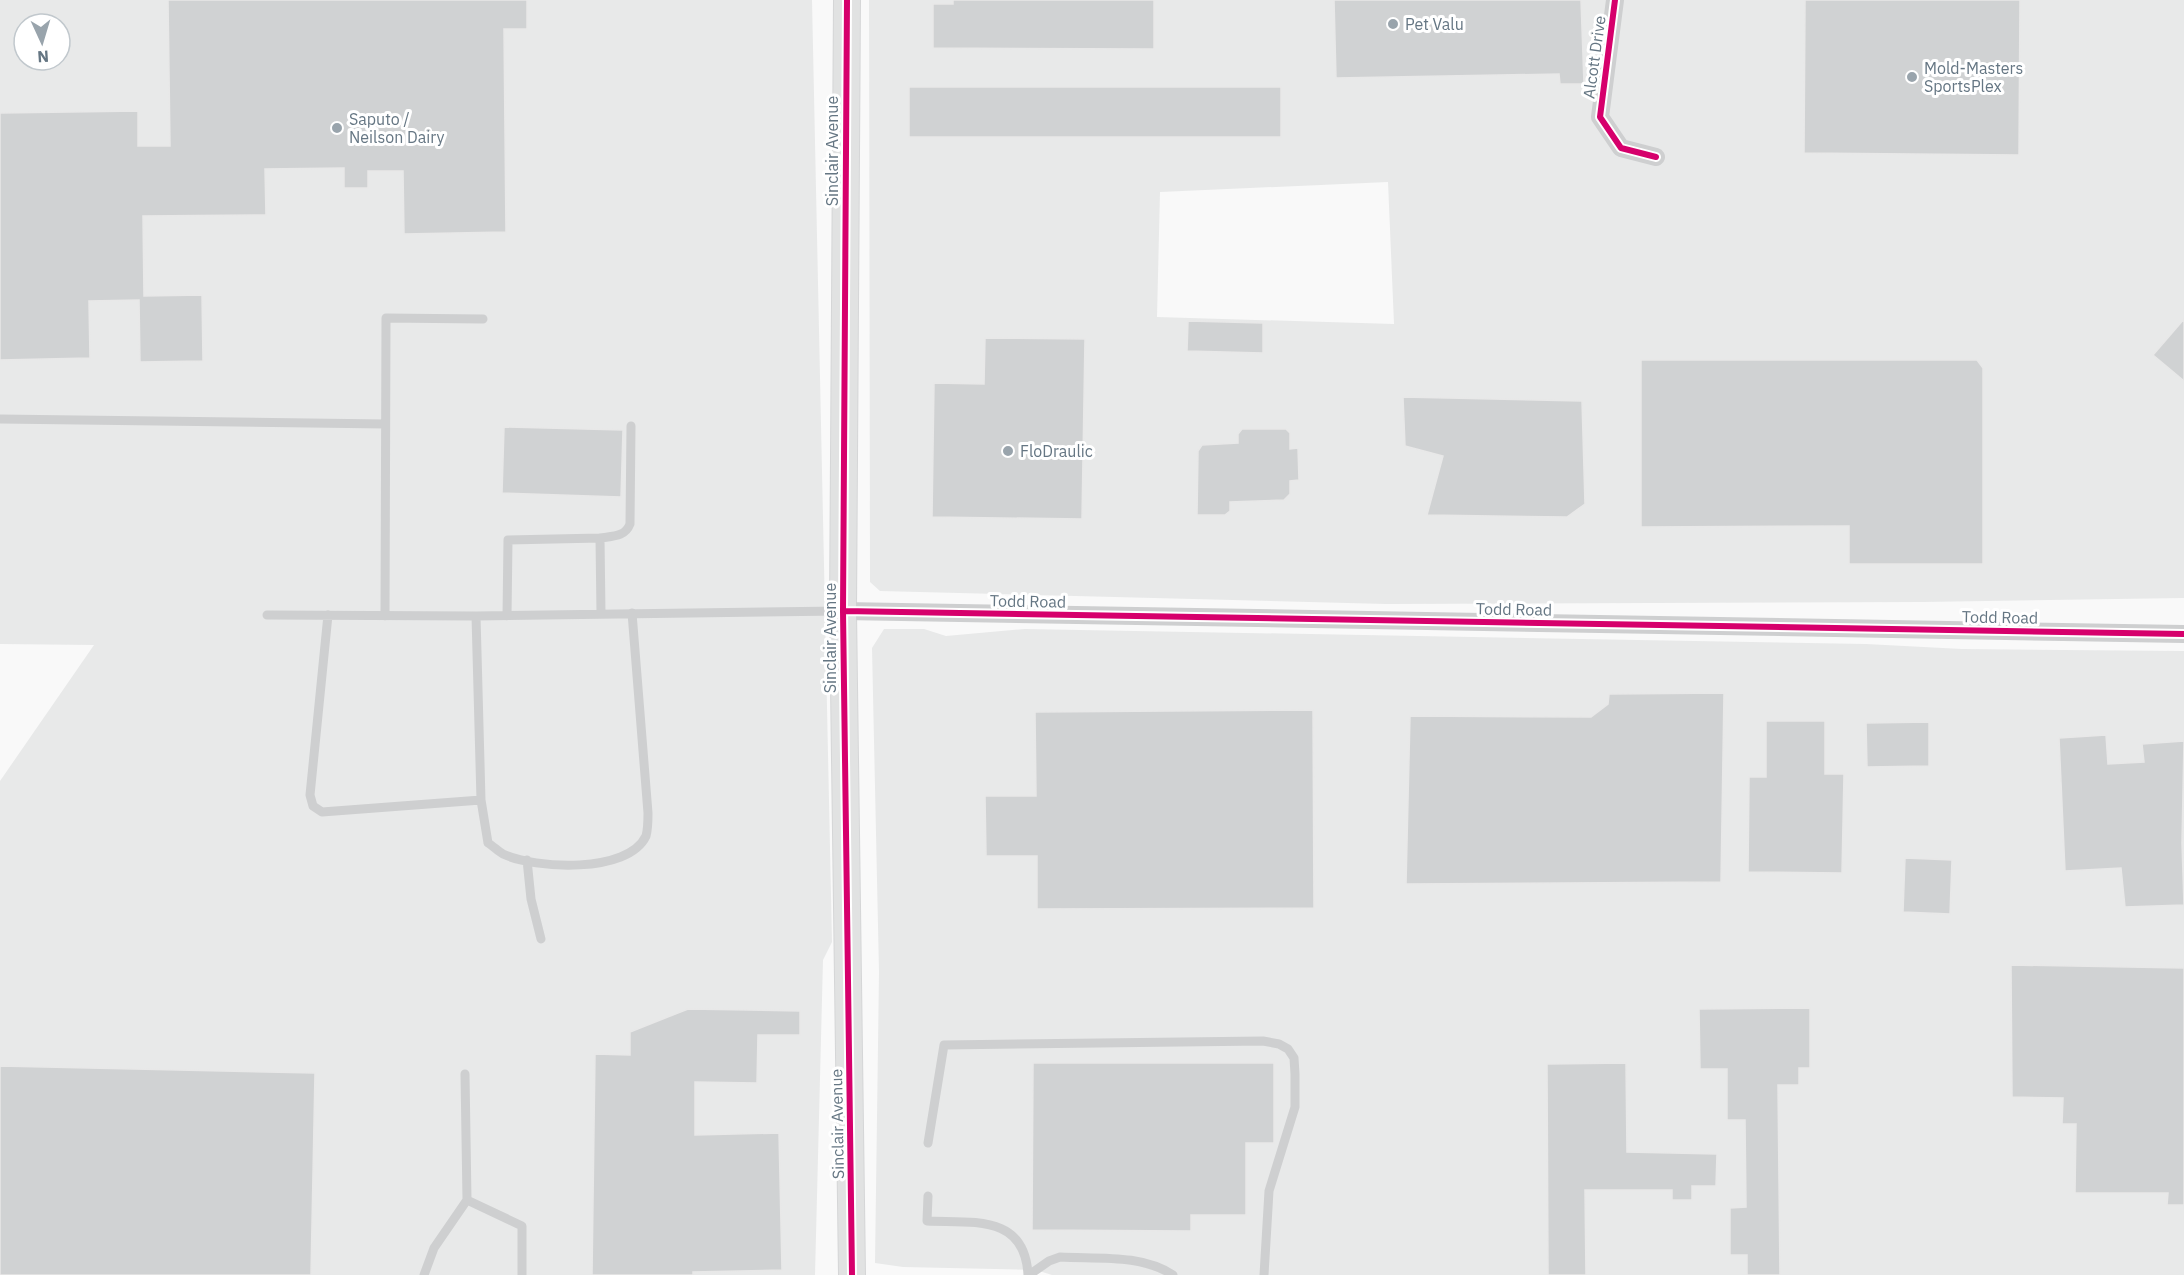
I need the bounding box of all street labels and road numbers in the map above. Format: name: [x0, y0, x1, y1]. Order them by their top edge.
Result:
street label: Alcott Drive: [1578, 14, 1610, 100]
street label: Sinclair Avenue: [822, 96, 842, 206]
street label: Sinclair Avenue: [820, 583, 840, 693]
street label: Todd Road: [990, 590, 1066, 612]
street label: Todd Road: [1476, 598, 1552, 620]
street label: Todd Road: [1962, 606, 2038, 628]
street label: Sinclair Avenue: [826, 1068, 848, 1179]

